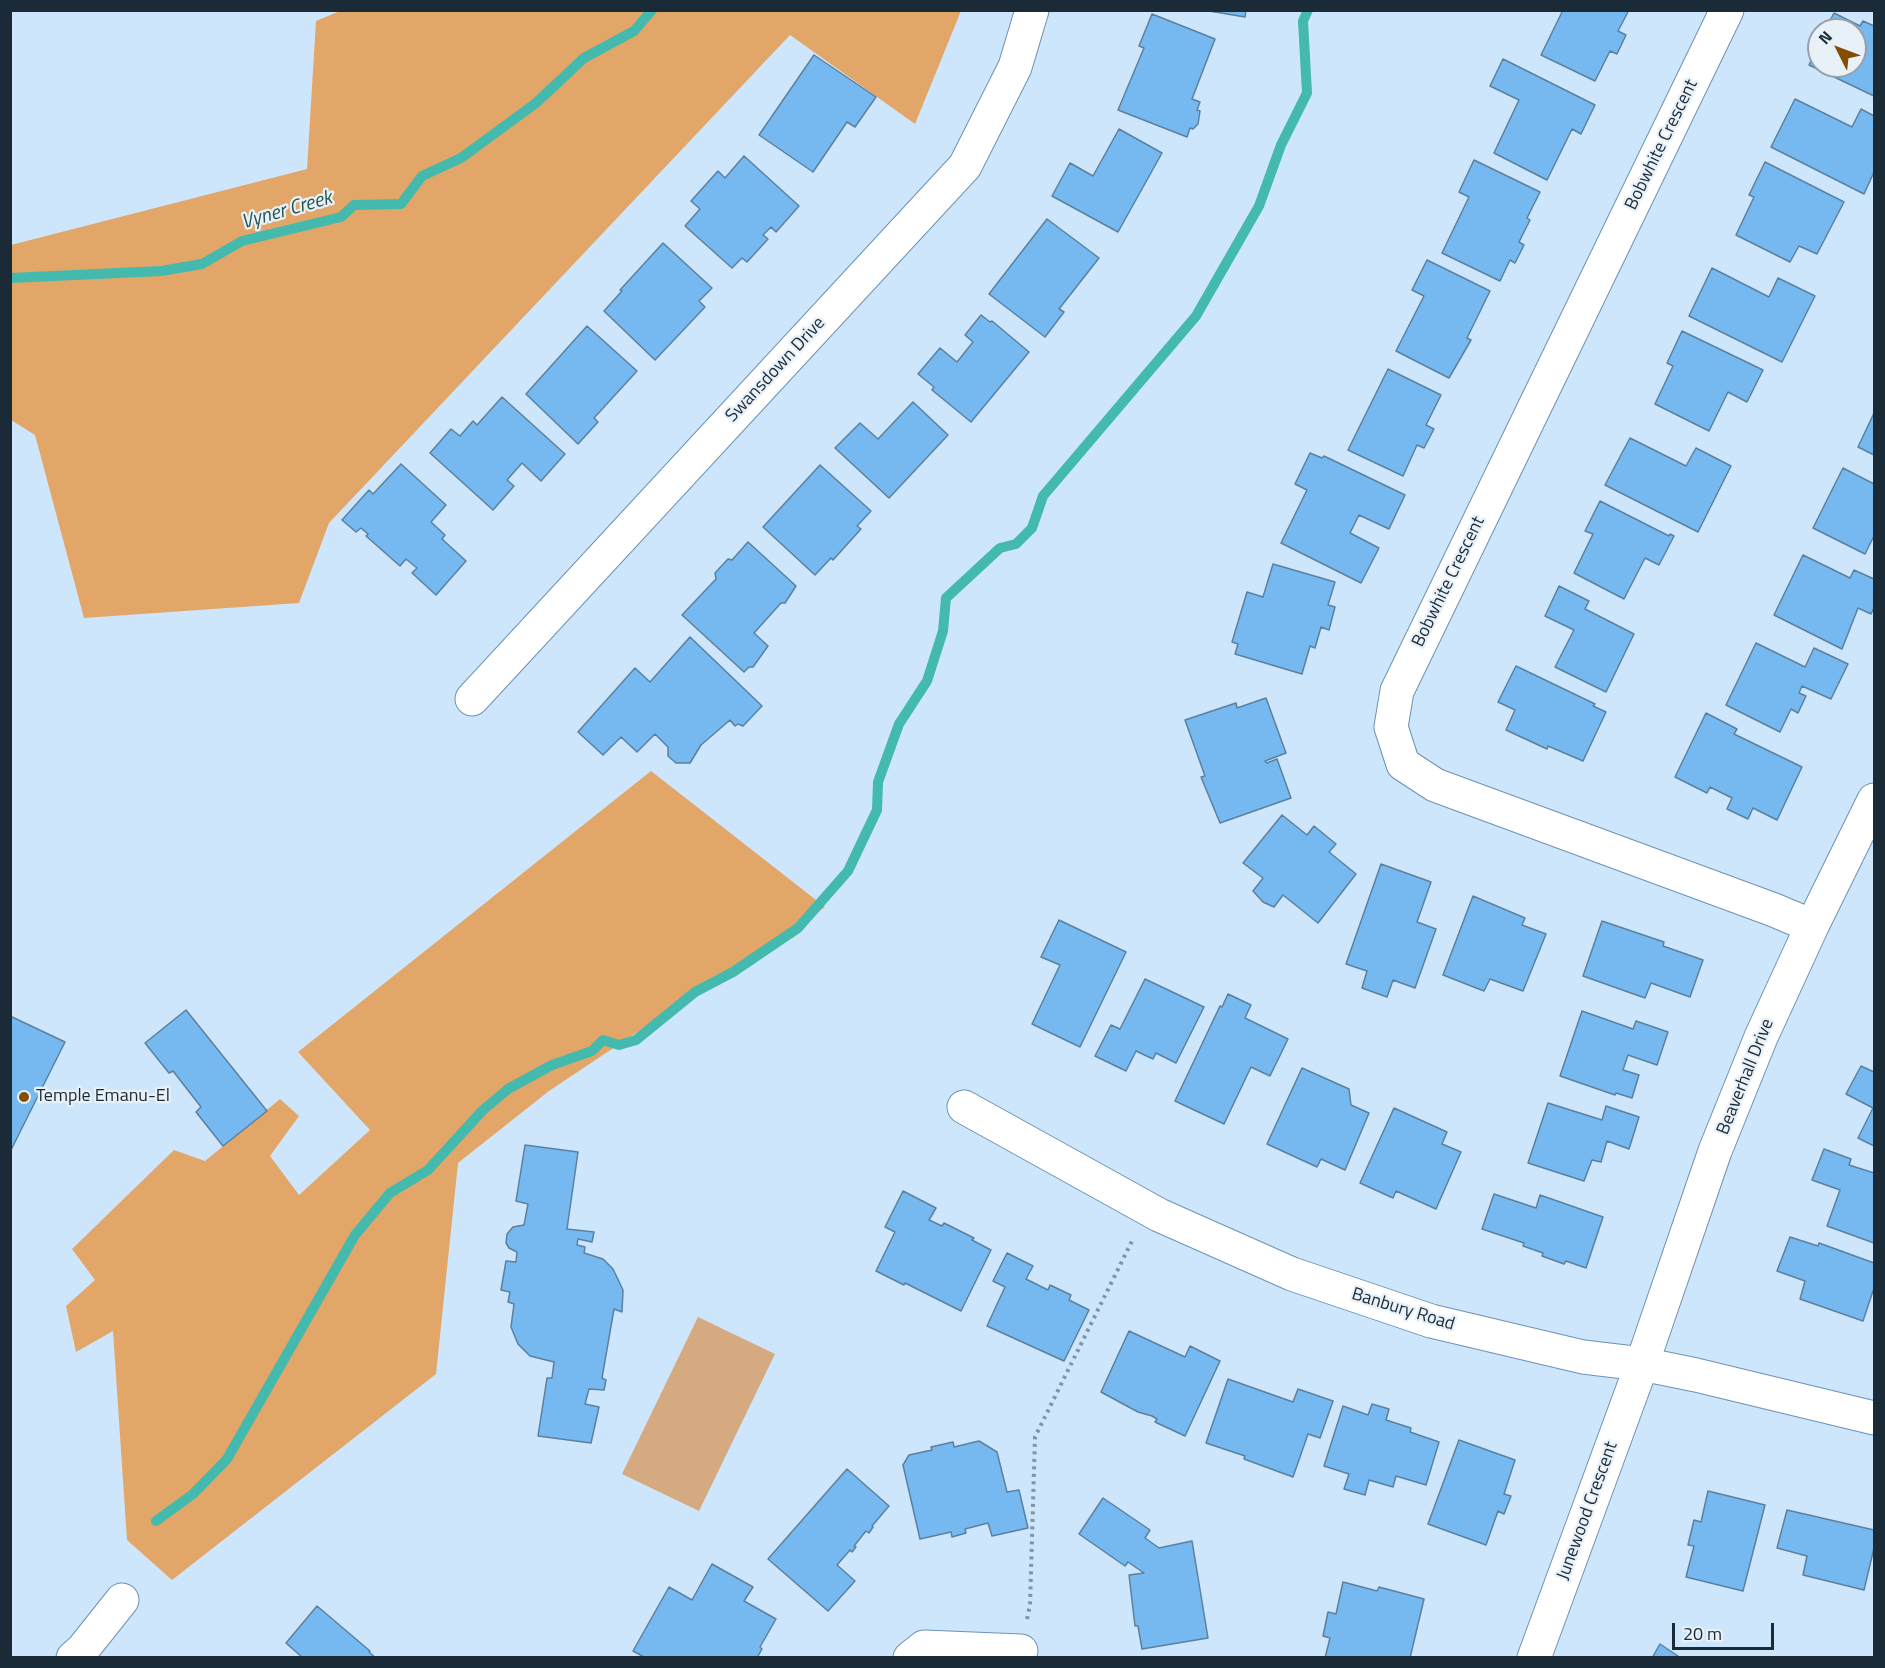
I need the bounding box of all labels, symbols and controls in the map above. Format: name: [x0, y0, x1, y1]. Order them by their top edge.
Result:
north arrow: [1807, 18, 1867, 78]
text: N: [1812, 25, 1838, 49]
street label: Bobwhite Crescent: [1621, 76, 1703, 214]
water label: Vyner Creek: [239, 187, 335, 235]
street label: Swansdown Drive: [722, 313, 830, 427]
street label: Bobwhite Crescent: [1408, 513, 1490, 651]
street label: Beaverhall Drive: [1713, 1016, 1779, 1138]
place label: Temple Emanu-El: [36, 1086, 170, 1108]
marker: Temple Emanu-El: [17, 1090, 31, 1104]
street label: Banbury Road: [1349, 1284, 1457, 1336]
street label: Junewood Crescent: [1553, 1439, 1623, 1583]
scale bar: [1675, 1611, 1777, 1649]
text: 20 m: [1683, 1620, 1722, 1647]

